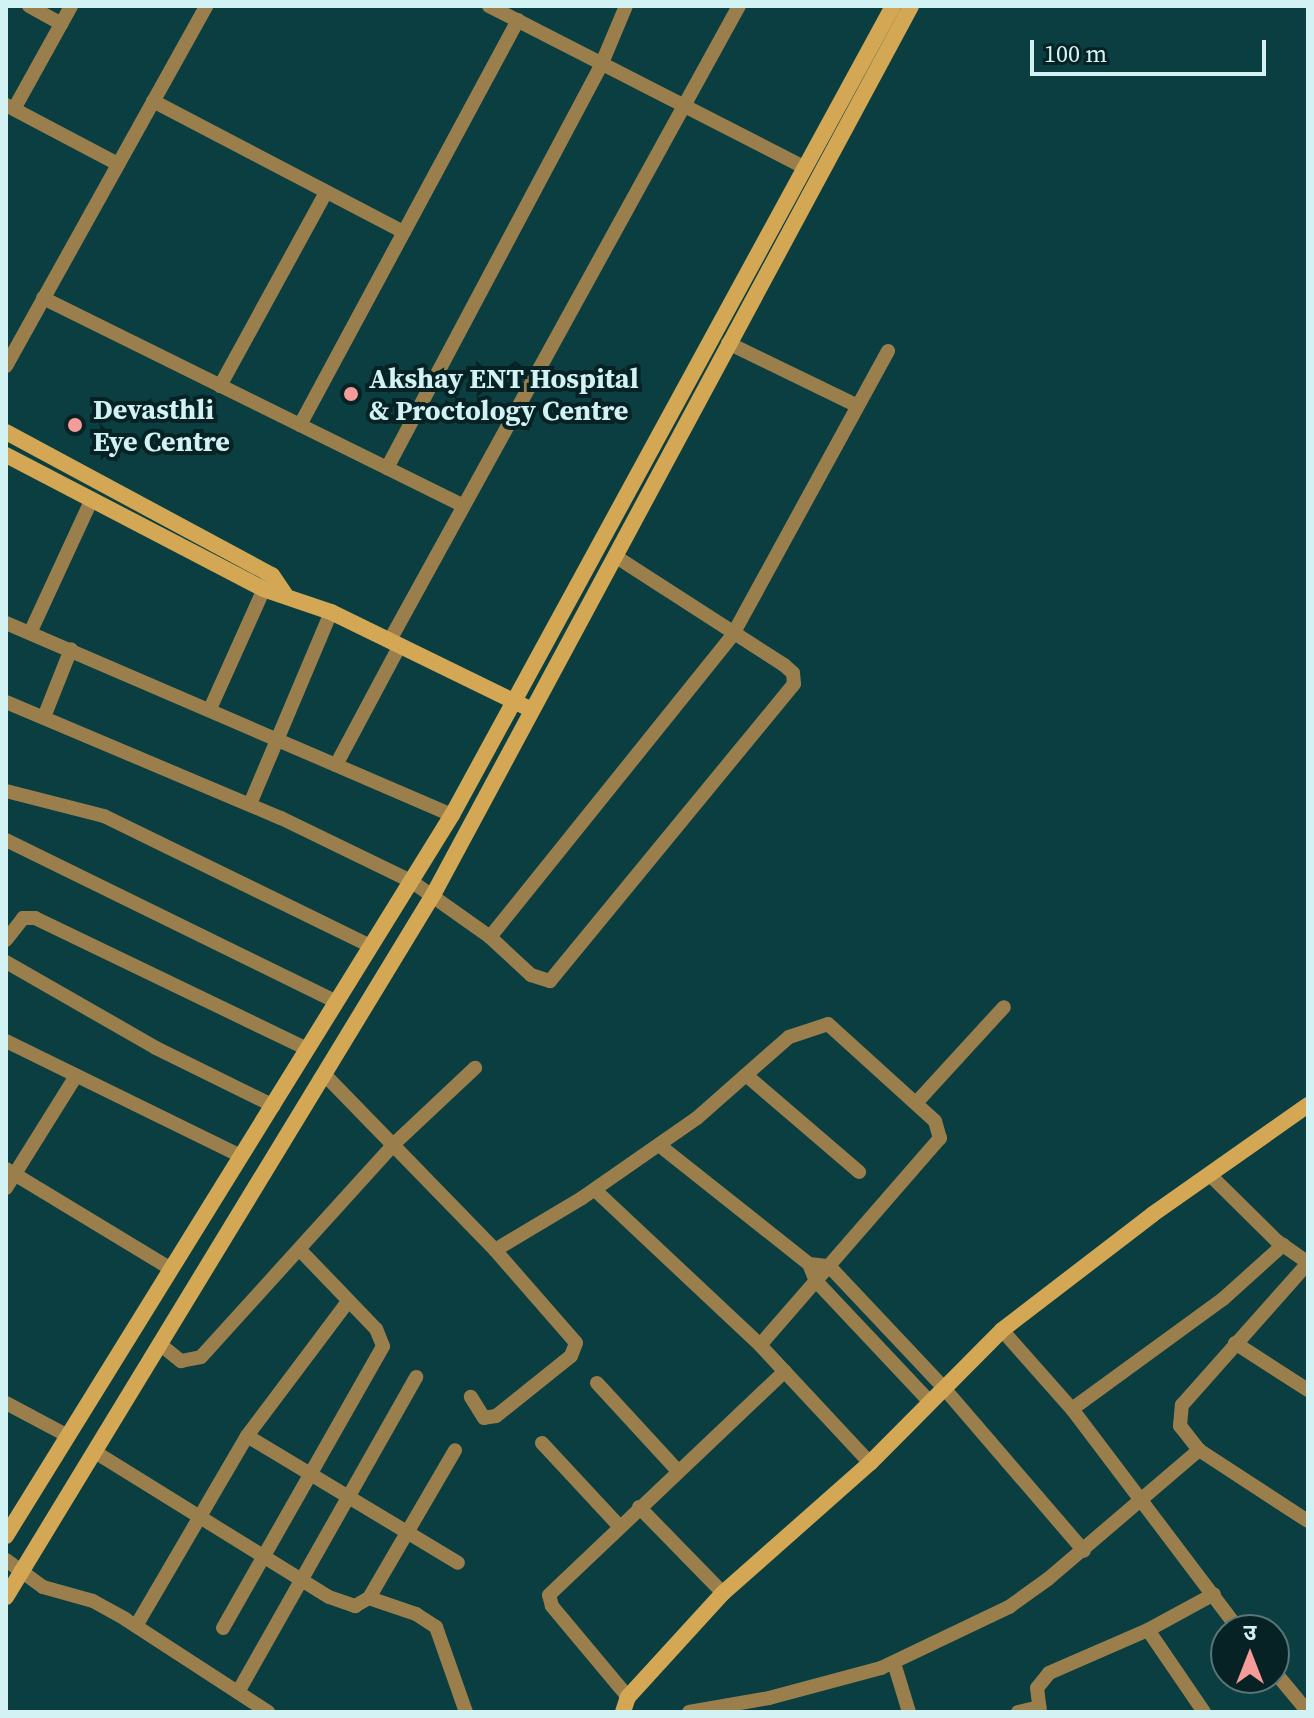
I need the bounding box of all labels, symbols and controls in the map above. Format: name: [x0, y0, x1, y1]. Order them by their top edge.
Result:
scale bar: [1034, 24, 1270, 74]
text: 100 m: [1044, 37, 1107, 70]
place label: Akshay ENT Hospital & Proctology Centre: [369, 361, 639, 427]
marker: Akshay ENT Hospital & Proctology Centre: [340, 383, 362, 405]
place label: Devasthli Eye Centre: [93, 392, 230, 458]
marker: Devasthli Eye Centre: [64, 414, 86, 436]
north arrow: [1210, 1614, 1290, 1694]
text: उ: [1244, 1617, 1256, 1647]

